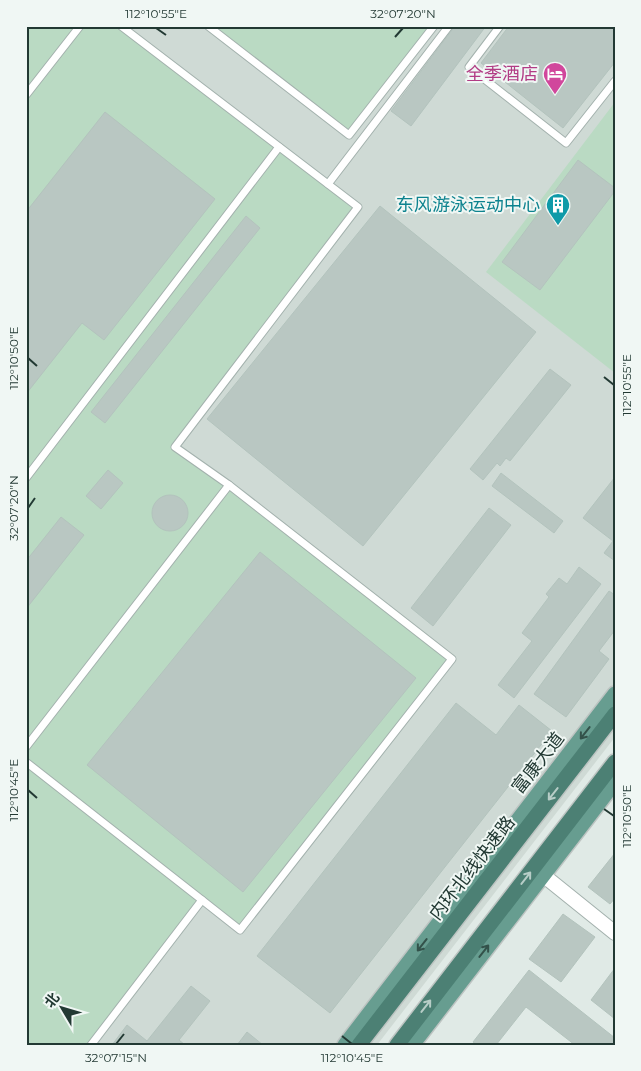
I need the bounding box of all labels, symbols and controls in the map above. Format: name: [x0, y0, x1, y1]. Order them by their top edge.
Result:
text: 112°10'55"E: [125, 6, 187, 21]
text: 32°07'20"N: [370, 6, 436, 21]
hotel icon: 全季酒店: [542, 61, 568, 95]
place label: 全季酒店: [466, 63, 538, 85]
building icon: 东风游泳运动中心: [545, 192, 571, 226]
place label: 东风游泳运动中心: [396, 194, 540, 216]
text: 112°10'50"E: [6, 326, 21, 390]
text: 112°10'55"E: [619, 354, 634, 416]
text: 32°07'20"N: [6, 475, 21, 541]
one-way arrow: [580, 726, 590, 740]
street label: 富康大道: [507, 728, 569, 798]
text: 112°10'45"E: [6, 759, 21, 821]
text: 112°10'50"E: [619, 784, 634, 848]
one-way arrow: [547, 788, 558, 801]
street label: 内环北线快速路: [425, 812, 519, 924]
one-way arrow: [520, 872, 531, 885]
one-way arrow: [417, 938, 427, 952]
one-way arrow: [479, 945, 490, 958]
north arrow: [38, 984, 88, 1034]
text: 北: [40, 989, 63, 1011]
one-way arrow: [421, 1000, 432, 1013]
text: 32°07'15"N: [85, 1050, 147, 1065]
text: 112°10'45"E: [321, 1050, 383, 1065]

